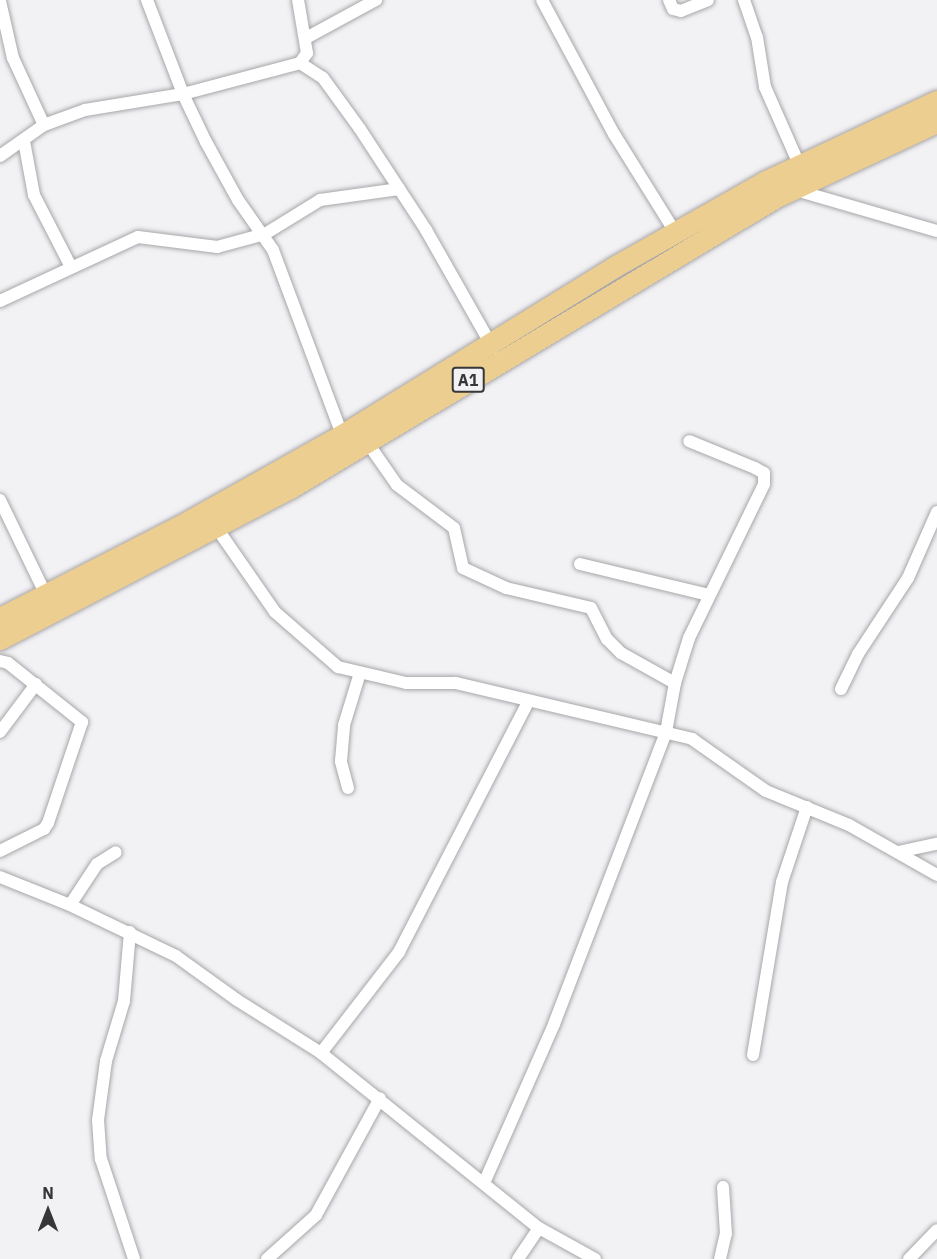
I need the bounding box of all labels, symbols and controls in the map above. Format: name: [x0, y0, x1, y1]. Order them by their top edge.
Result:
road number: A1: [452, 367, 484, 393]
north arrow: [18, 1181, 78, 1241]
text: N: [42, 1183, 54, 1203]

